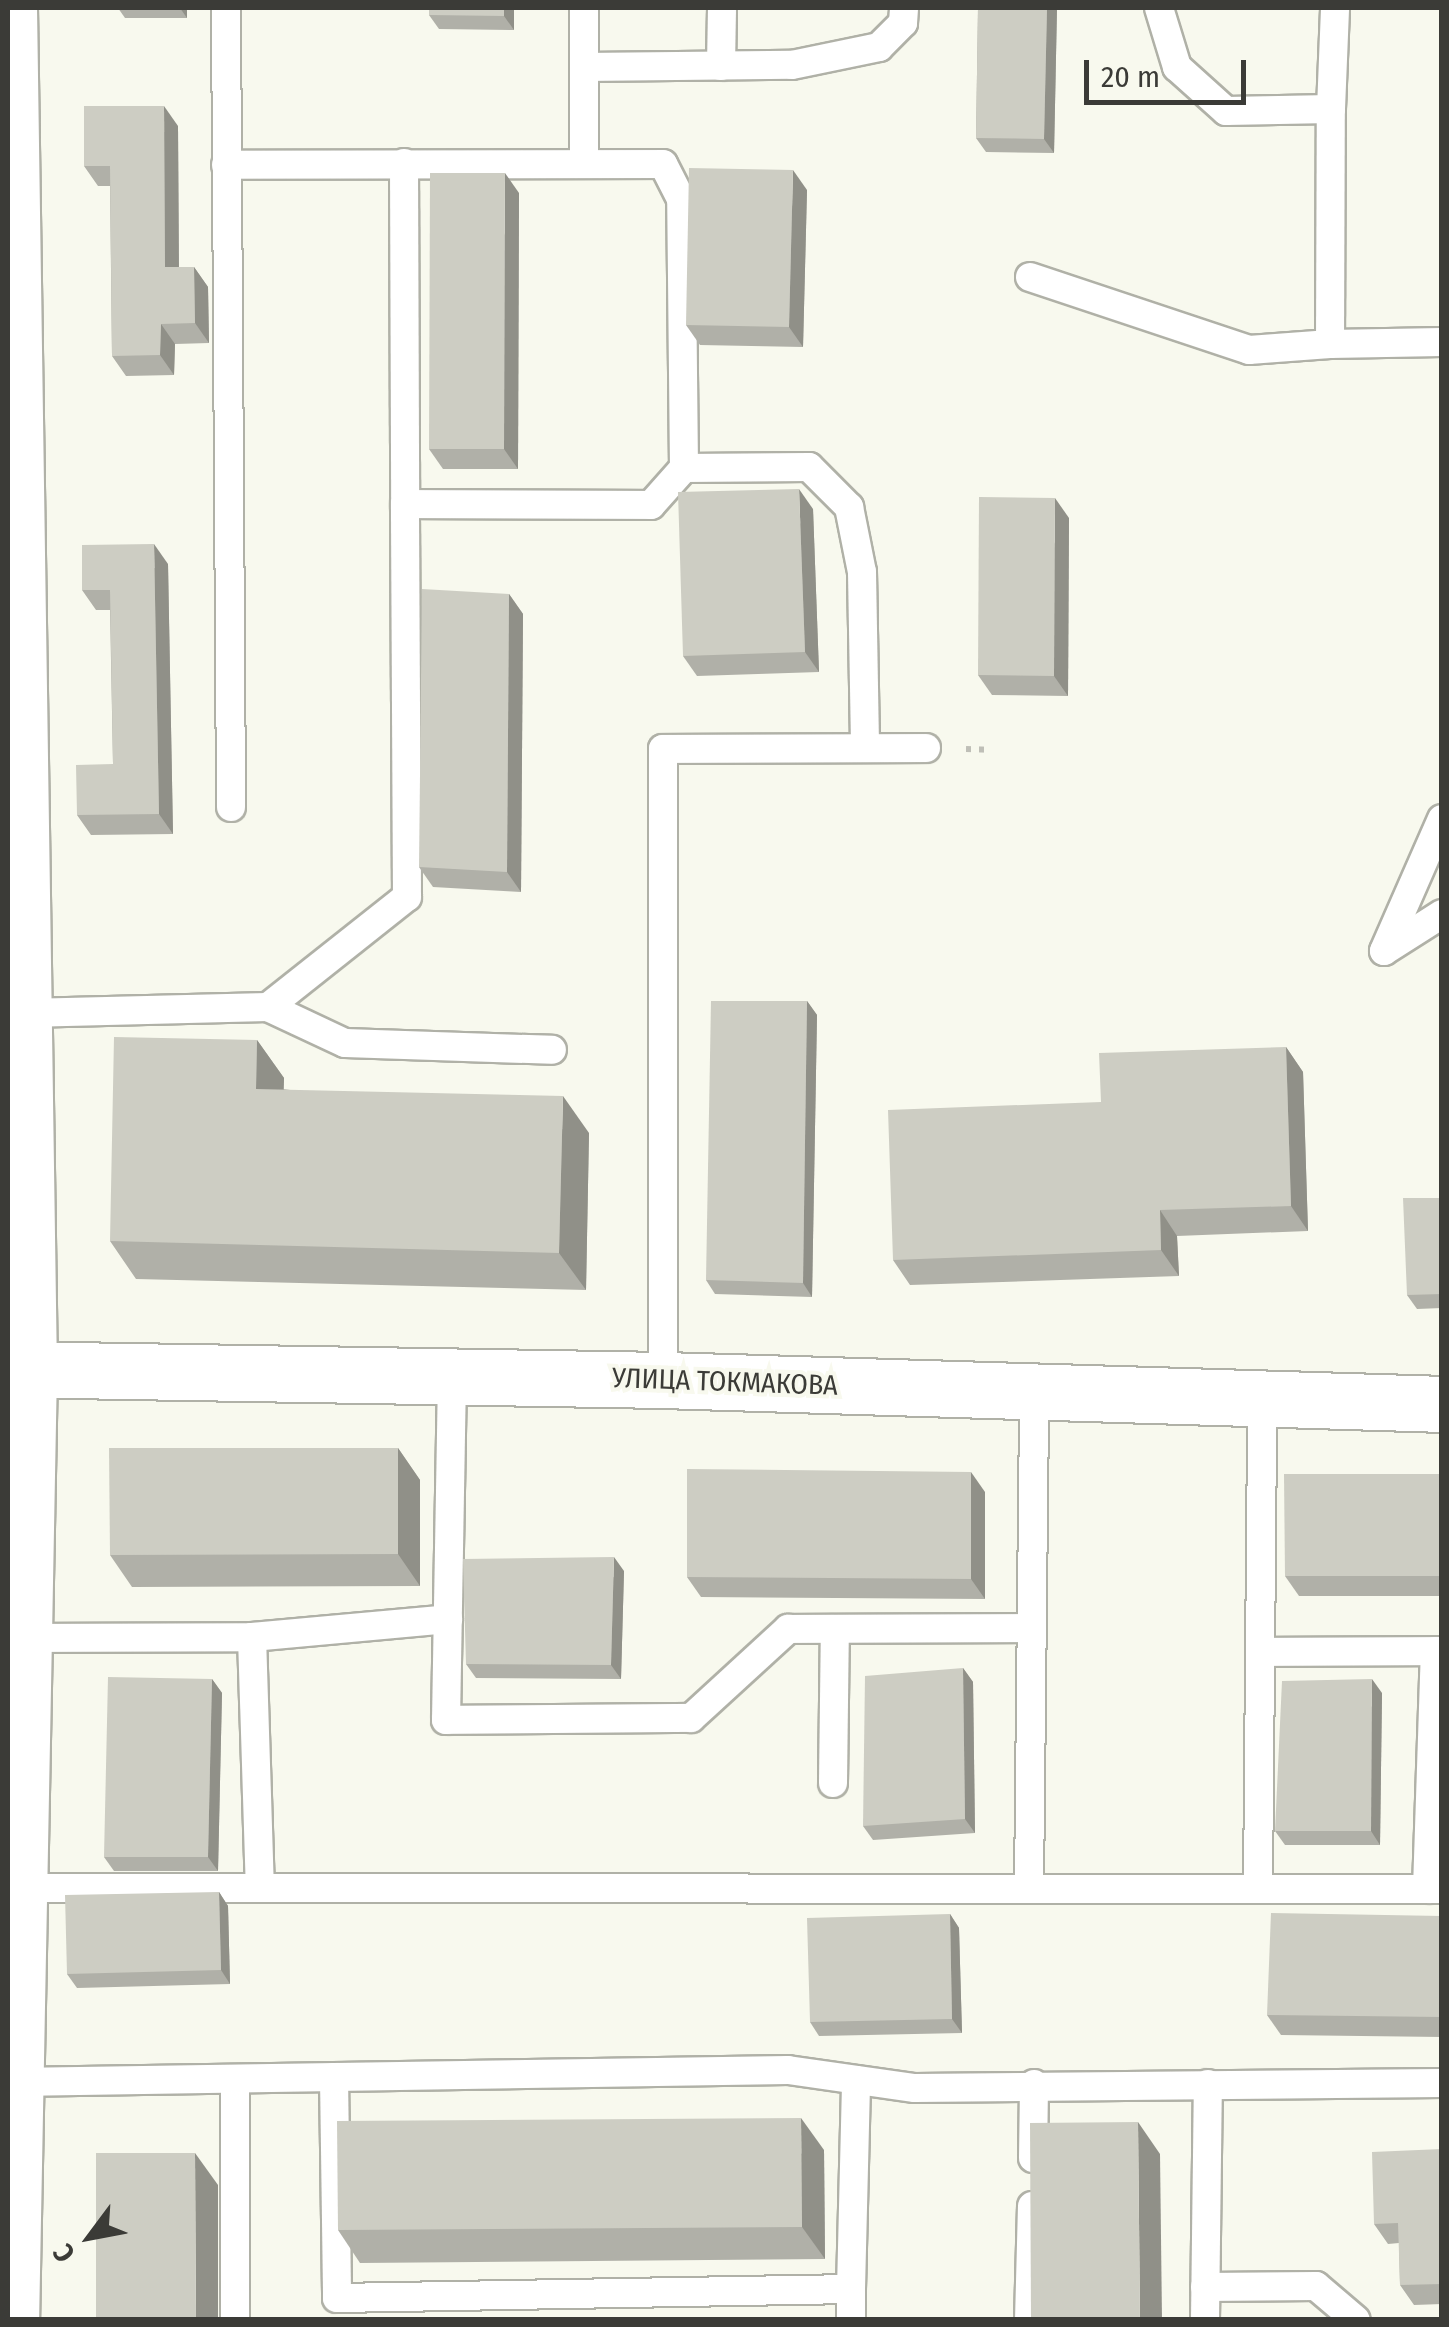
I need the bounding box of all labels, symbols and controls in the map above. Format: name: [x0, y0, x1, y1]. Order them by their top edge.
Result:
scale bar: [1089, 40, 1252, 102]
text: 20 m: [1101, 59, 1160, 95]
street label: УЛИЦА ТОКМАКОВА: [612, 1361, 838, 1403]
north arrow: [40, 2187, 140, 2287]
text: С: [46, 2238, 82, 2268]

